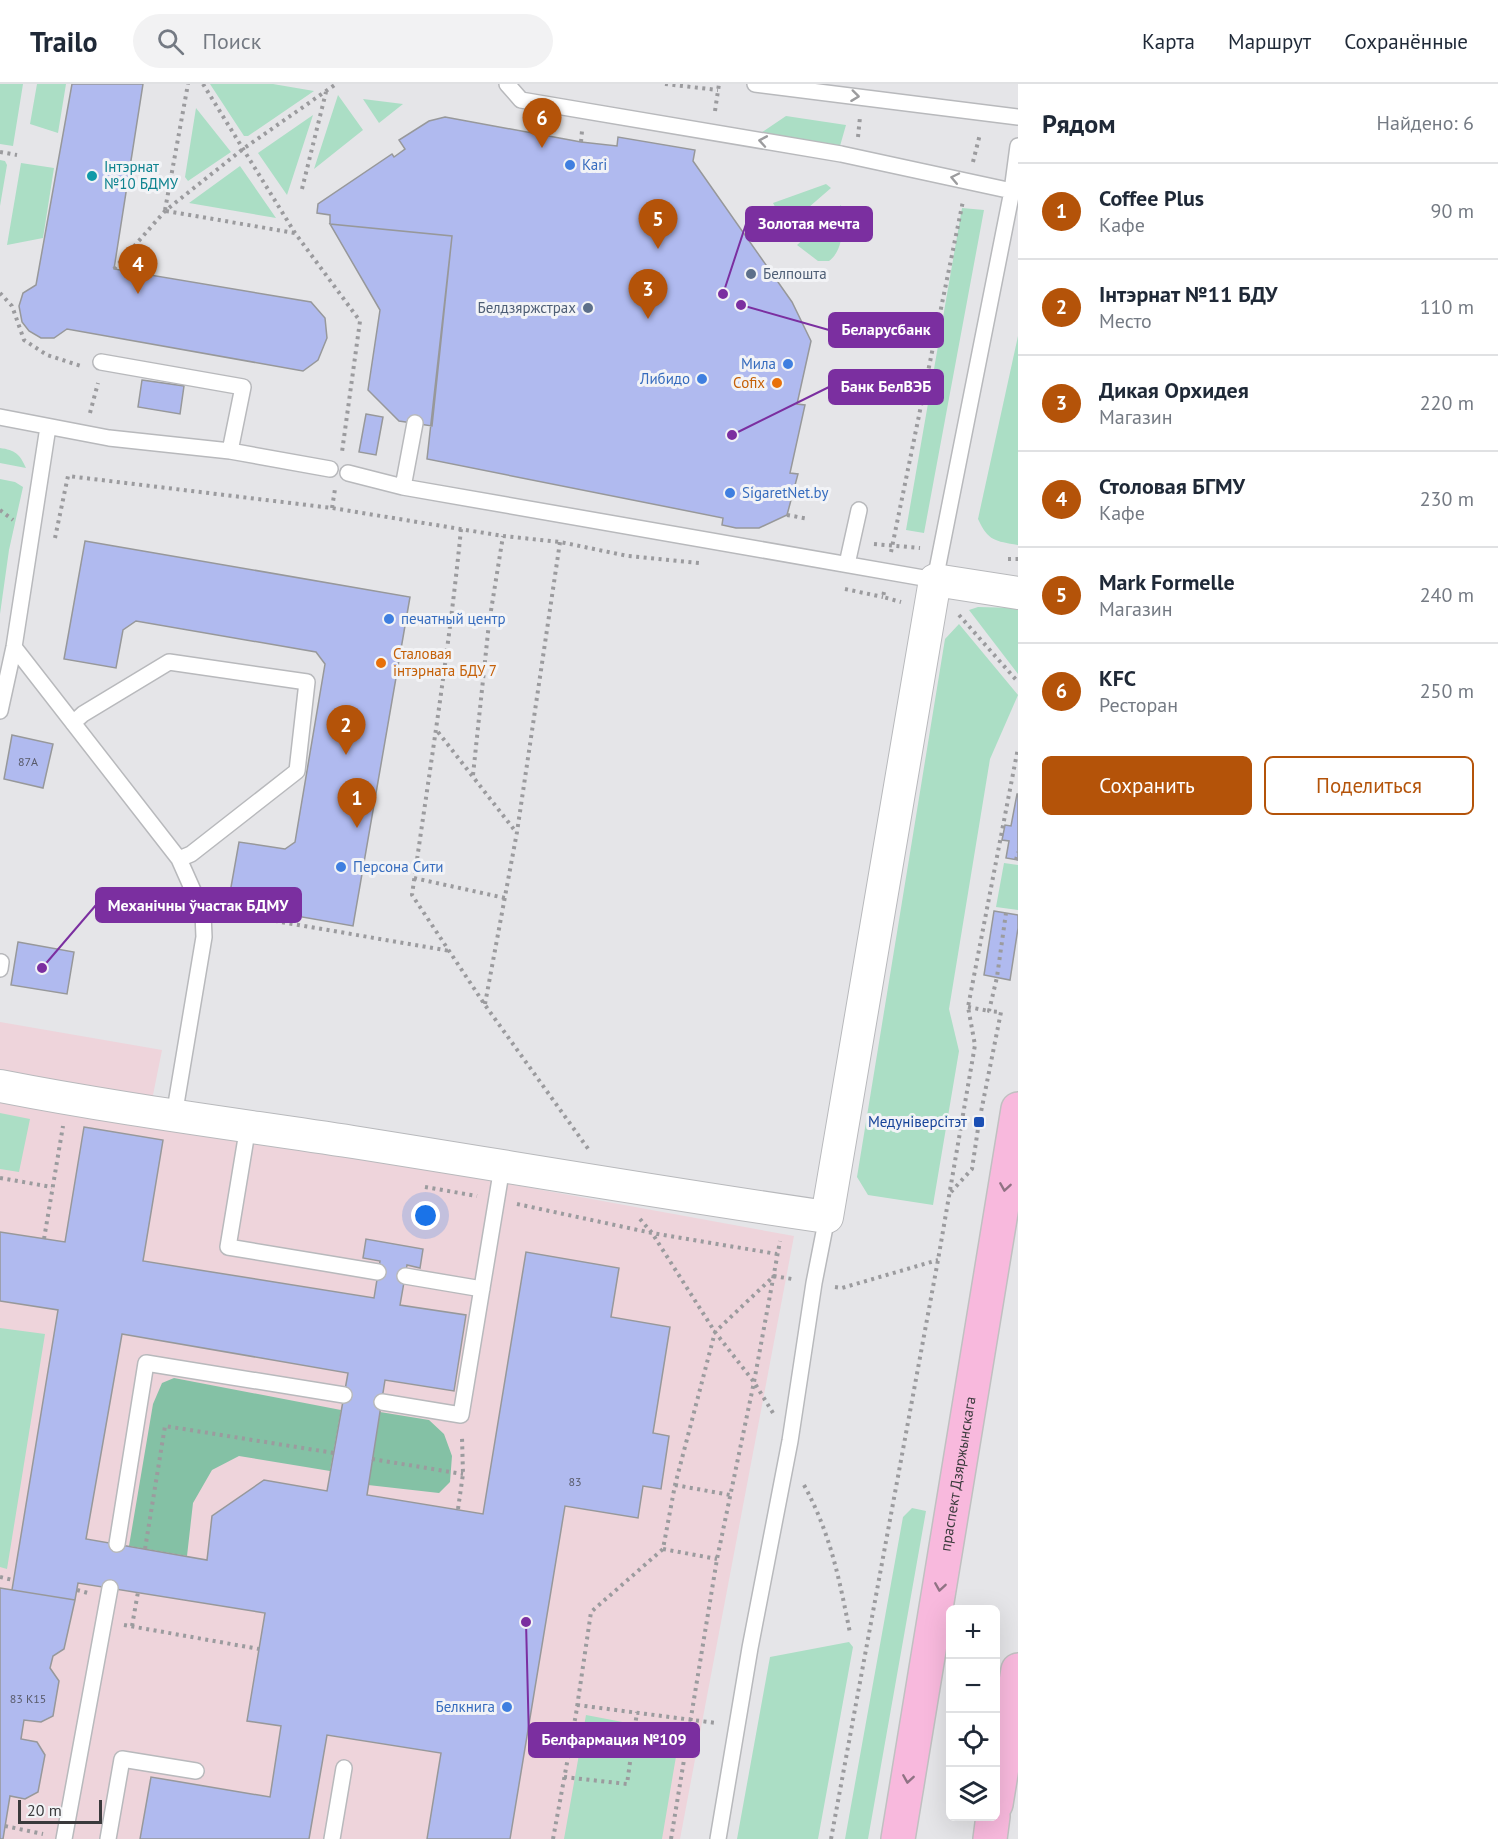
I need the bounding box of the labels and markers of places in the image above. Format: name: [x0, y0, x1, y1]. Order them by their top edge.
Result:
pin: 6: [522, 98, 562, 148]
place label: Kari: [582, 155, 607, 174]
place label: Інтэрнат №10 БДМУ: [104, 157, 179, 193]
marker: Kari: [563, 158, 577, 172]
marker: Інтэрнат №10 БДМУ: [85, 169, 99, 183]
pin: 5: [638, 200, 678, 249]
callout: Золотая мечта: [746, 207, 872, 241]
pin: 4: [118, 244, 158, 294]
place label: Белпошта: [763, 264, 827, 283]
marker: Белпошта: [744, 267, 758, 281]
pin: 3: [628, 270, 668, 319]
place label: Белдзяржстрах: [477, 298, 576, 317]
marker: Белдзяржстрах: [581, 301, 595, 315]
callout: Беларусбанк: [829, 313, 943, 347]
place label: Мила: [741, 354, 776, 373]
marker: Мила: [781, 357, 795, 371]
place label: Либидо: [639, 369, 690, 388]
callout: Банк БелВЭБ: [829, 370, 943, 404]
marker: Либидо: [695, 372, 709, 386]
place label: Cofix: [733, 373, 765, 392]
marker: Cofix: [770, 376, 784, 390]
place label: SigaretNet.by: [742, 483, 828, 502]
marker: SigaretNet.by: [723, 486, 737, 500]
place label: печатный центр: [401, 609, 506, 628]
marker: печатный центр: [382, 612, 396, 626]
place label: Сталовая інтэрната БДУ 7: [393, 644, 497, 680]
marker: Сталовая інтэрната БДУ 7: [374, 656, 388, 670]
pin: 2: [326, 706, 366, 755]
pin: 1: [338, 778, 376, 828]
place label: Персона Сити: [353, 857, 444, 876]
marker: Персона Сити: [334, 860, 348, 874]
callout: Механічны ўчастак БДМУ: [96, 888, 301, 922]
place label: Медуніверсітэт: [868, 1112, 967, 1131]
marker: Медуніверсітэт: [972, 1115, 986, 1129]
place label: Белкнига: [435, 1697, 495, 1716]
marker: Белкнига: [500, 1700, 514, 1714]
callout: Белфармация №109: [529, 1723, 699, 1757]

